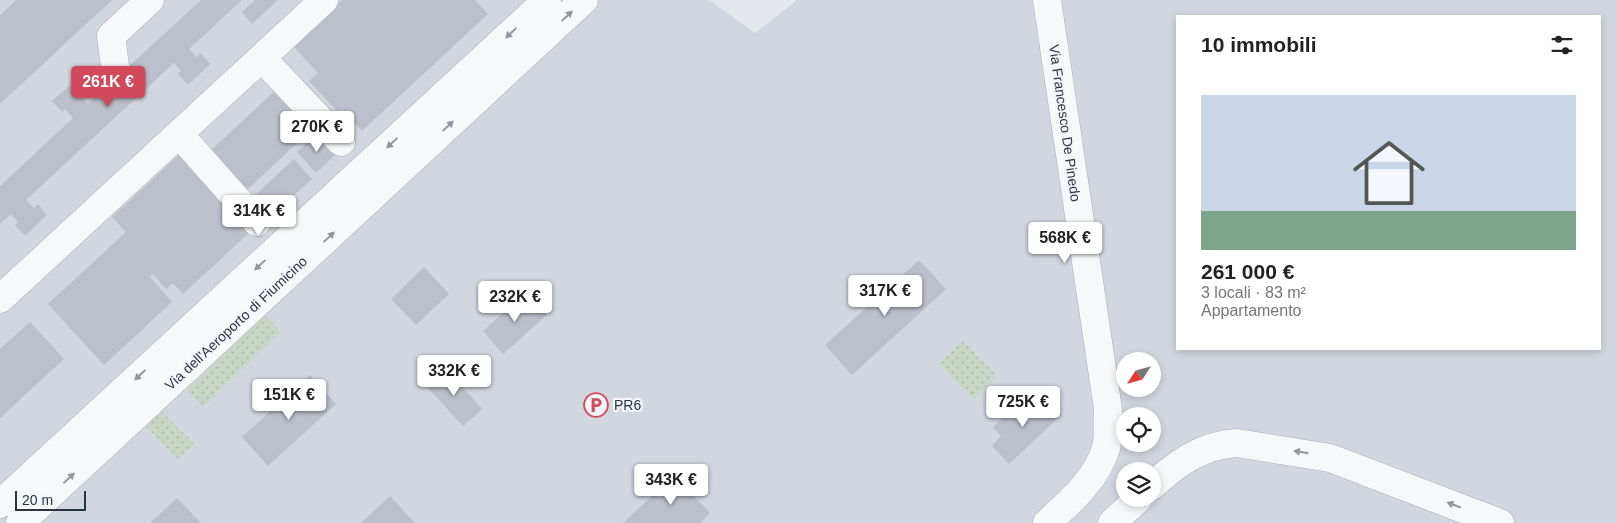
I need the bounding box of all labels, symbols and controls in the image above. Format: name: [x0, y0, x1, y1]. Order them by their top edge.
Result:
one-way arrow: [561, 10, 573, 22]
one-way arrow: [506, 27, 518, 39]
icon: filters: [1548, 31, 1576, 59]
text: 10 immobili: [1201, 33, 1317, 56]
street label: Via Francesco De Pinedo: [1046, 43, 1084, 203]
pin: 261K €: [67, 66, 149, 108]
text: 261K €: [82, 73, 134, 90]
pin: 270K €: [276, 110, 358, 153]
text: 270K €: [291, 118, 343, 135]
one-way arrow: [442, 120, 454, 132]
icon: home: [1344, 128, 1434, 218]
one-way arrow: [386, 137, 398, 149]
pin: 314K €: [218, 194, 300, 237]
text: 314K €: [233, 202, 285, 219]
pin: 568K €: [1024, 222, 1106, 264]
text: 568K €: [1039, 229, 1091, 246]
one-way arrow: [322, 231, 334, 243]
street label: Via dell'Aeroporto di Fiumicino: [162, 253, 311, 393]
one-way arrow: [254, 259, 266, 271]
text: 261 000 €: [1201, 260, 1294, 283]
pin: 317K €: [844, 274, 926, 317]
pin: 232K €: [474, 280, 556, 323]
text: 317K €: [859, 282, 911, 299]
text: 3 locali · 83 m²: [1201, 284, 1306, 301]
text: 232K €: [489, 288, 541, 305]
text: Appartamento: [1201, 302, 1302, 319]
north arrow: [1116, 352, 1161, 398]
map controls: [1116, 352, 1161, 507]
pin: 332K €: [413, 354, 495, 397]
text: 332K €: [428, 362, 480, 379]
one-way arrow: [134, 369, 146, 381]
pin: 151K €: [248, 378, 330, 421]
text: 151K €: [263, 386, 315, 403]
pin: 725K €: [982, 386, 1064, 428]
parking icon: PR6: [583, 392, 609, 418]
text: 725K €: [997, 393, 1049, 410]
place label: PR6: [614, 397, 641, 413]
button: locate: [1116, 407, 1161, 452]
one-way arrow: [1293, 448, 1309, 456]
button: layers: [1116, 462, 1161, 507]
pin: 343K €: [630, 464, 712, 506]
text: 343K €: [645, 471, 697, 488]
one-way arrow: [62, 472, 74, 484]
scale bar: [15, 488, 86, 511]
text: 20 m: [22, 492, 53, 508]
one-way arrow: [1446, 501, 1461, 509]

